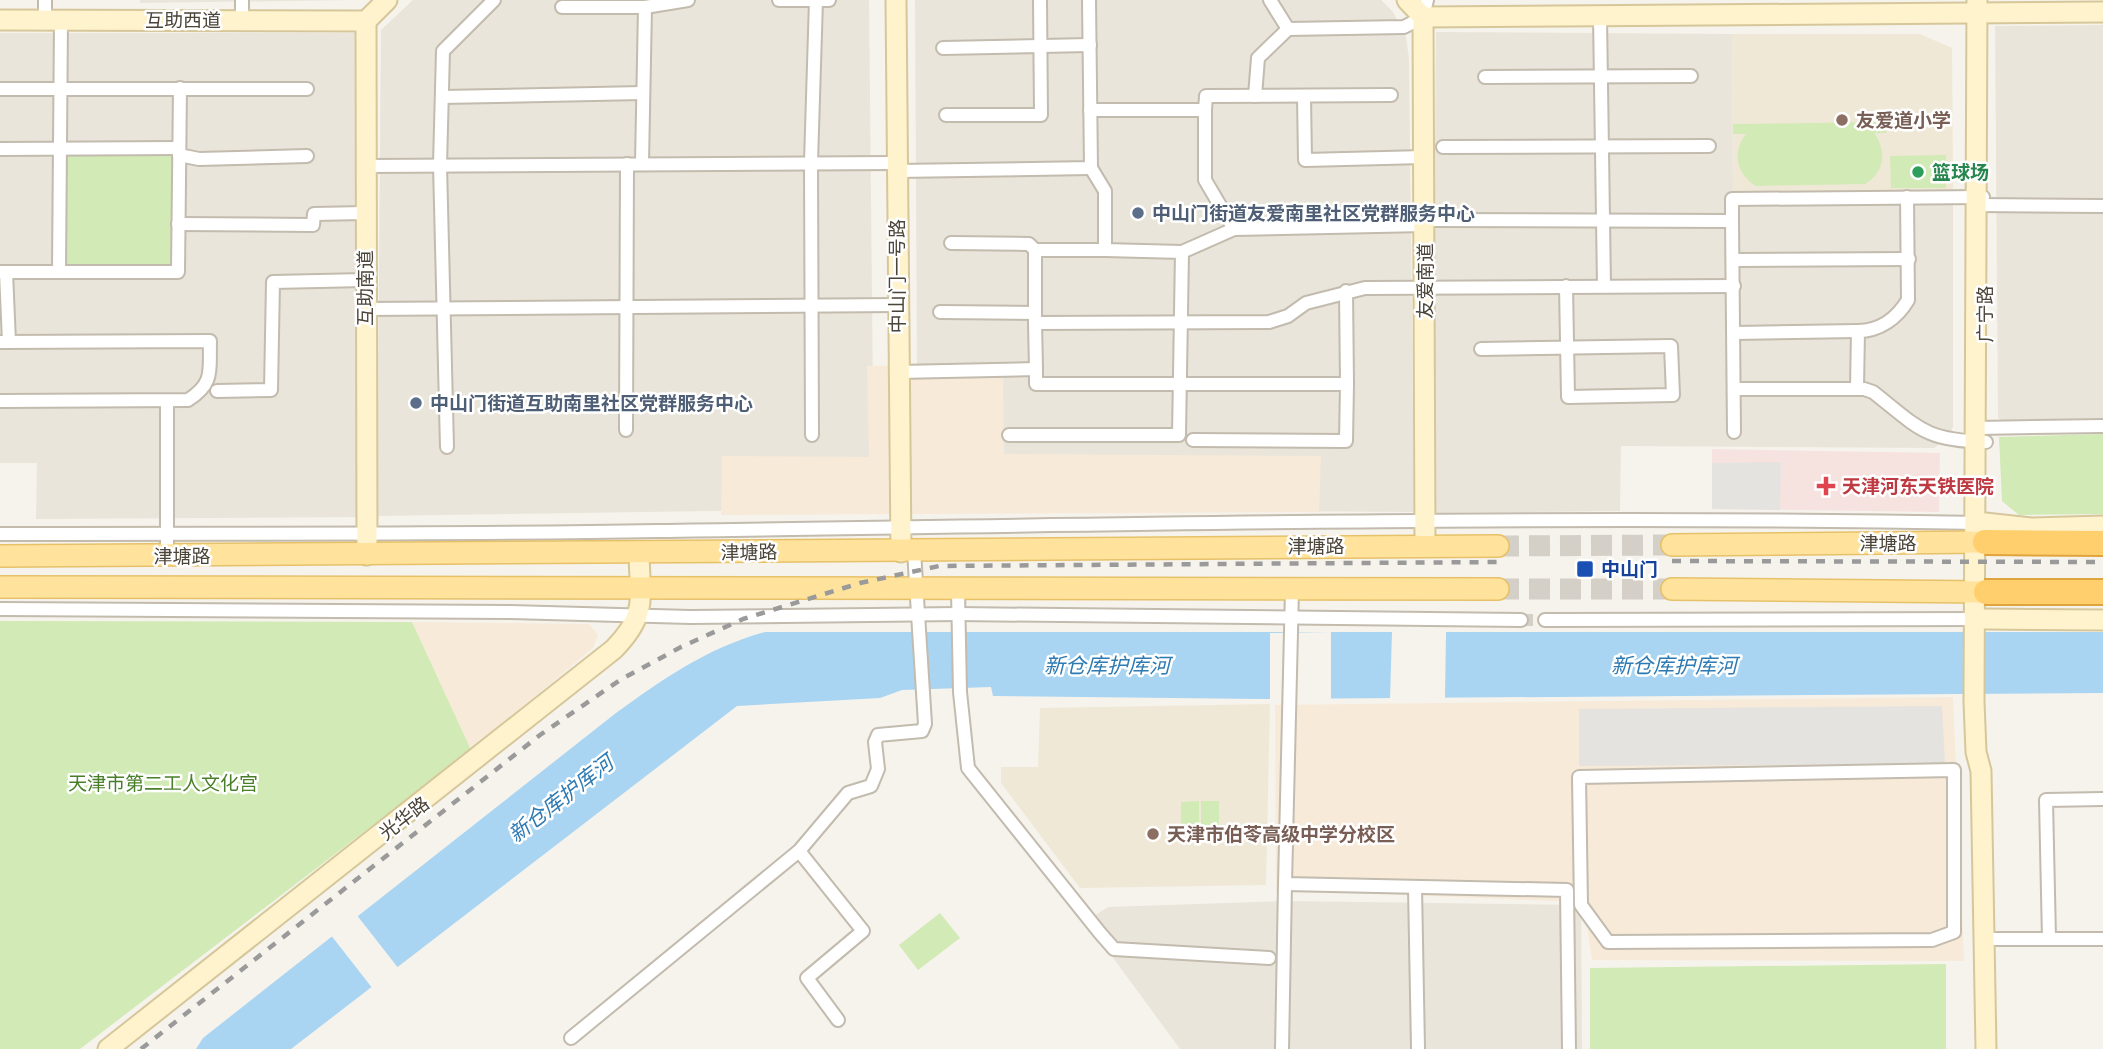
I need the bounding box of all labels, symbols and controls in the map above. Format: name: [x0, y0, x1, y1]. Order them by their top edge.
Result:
street label: 互助西道: [145, 9, 221, 31]
place label: 友爱道小学: [1856, 109, 1951, 131]
marker: 友爱道小学: [1834, 112, 1850, 128]
place label: 篮球场: [1932, 161, 1989, 183]
marker: 篮球场: [1910, 164, 1926, 180]
place label: 中山门街道友爱南里社区党群服务中心: [1152, 202, 1475, 224]
marker: 中山门街道友爱南里社区党群服务中心: [1130, 205, 1146, 221]
street label: 中山门一号路: [886, 219, 908, 333]
street label: 友爱南道: [1414, 243, 1436, 319]
street label: 互助南道: [354, 250, 376, 326]
street label: 广宁路: [1974, 285, 1996, 343]
place label: 中山门街道互助南里社区党群服务中心: [430, 392, 753, 414]
marker: 中山门街道互助南里社区党群服务中心: [408, 395, 424, 411]
place label: 天津河东天铁医院: [1842, 475, 1994, 497]
marker: 天津河东天铁医院: [1816, 476, 1836, 496]
street label: 津塘路: [1859, 532, 1917, 554]
street label: 津塘路: [1287, 535, 1345, 557]
street label: 津塘路: [720, 541, 778, 563]
street label: 津塘路: [153, 545, 211, 567]
place label: 中山门: [1601, 558, 1658, 580]
marker: 中山门: [1575, 559, 1595, 579]
water label: 新仓库护库河: [1044, 653, 1174, 677]
water label: 新仓库护库河: [1611, 653, 1741, 677]
water label: 新仓库护库河: [503, 748, 621, 846]
park label: 天津市第二工人文化宫: [68, 772, 258, 794]
street label: 光华路: [375, 792, 433, 844]
place label: 天津市伯苓高级中学分校区: [1167, 823, 1395, 845]
marker: 天津市伯苓高级中学分校区: [1145, 826, 1161, 842]

